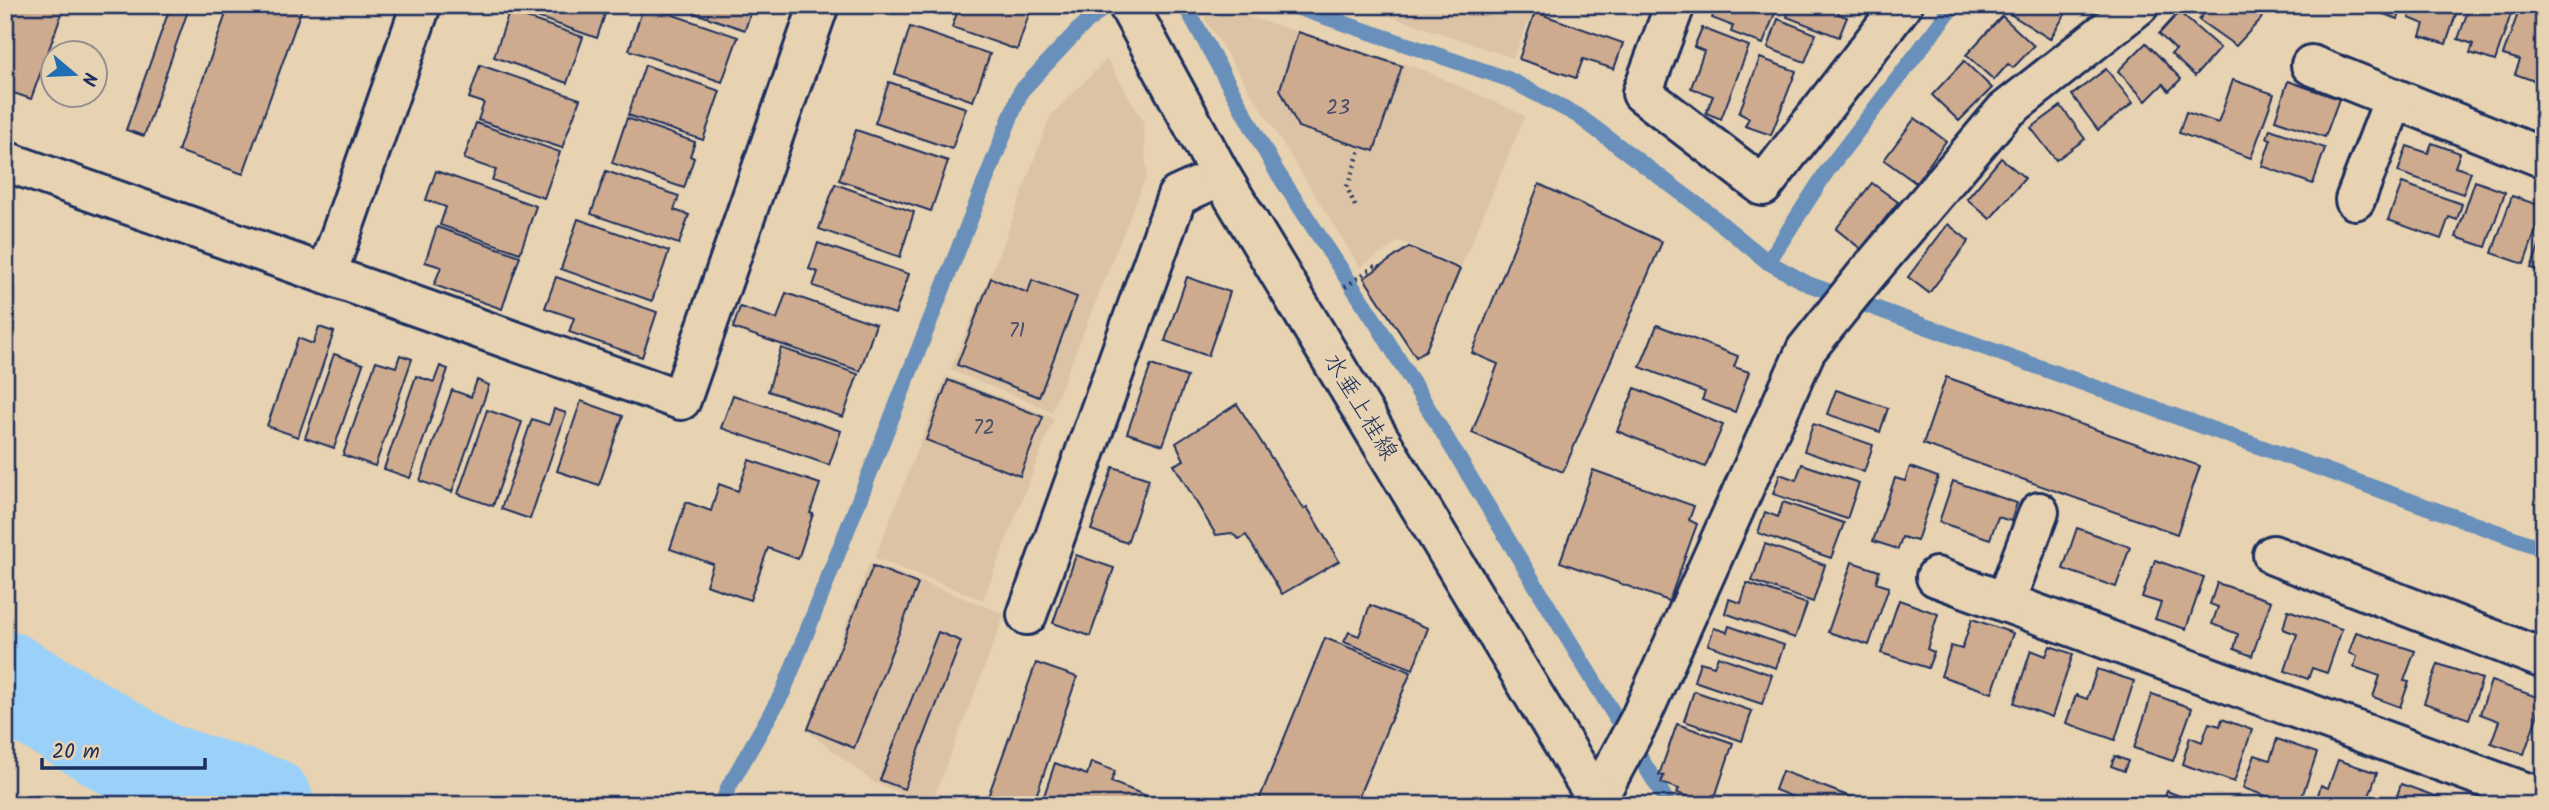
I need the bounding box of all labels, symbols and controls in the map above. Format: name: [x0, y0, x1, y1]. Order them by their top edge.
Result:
north arrow: [38, 38, 108, 108]
text: N: [72, 68, 104, 89]
house number: 23: [1326, 92, 1350, 125]
house number: 71: [1009, 315, 1025, 348]
street label: 水垂上桂線: [1312, 346, 1408, 468]
house number: 72: [973, 412, 995, 445]
scale bar: [42, 726, 205, 770]
text: 20 m: [52, 736, 100, 769]

